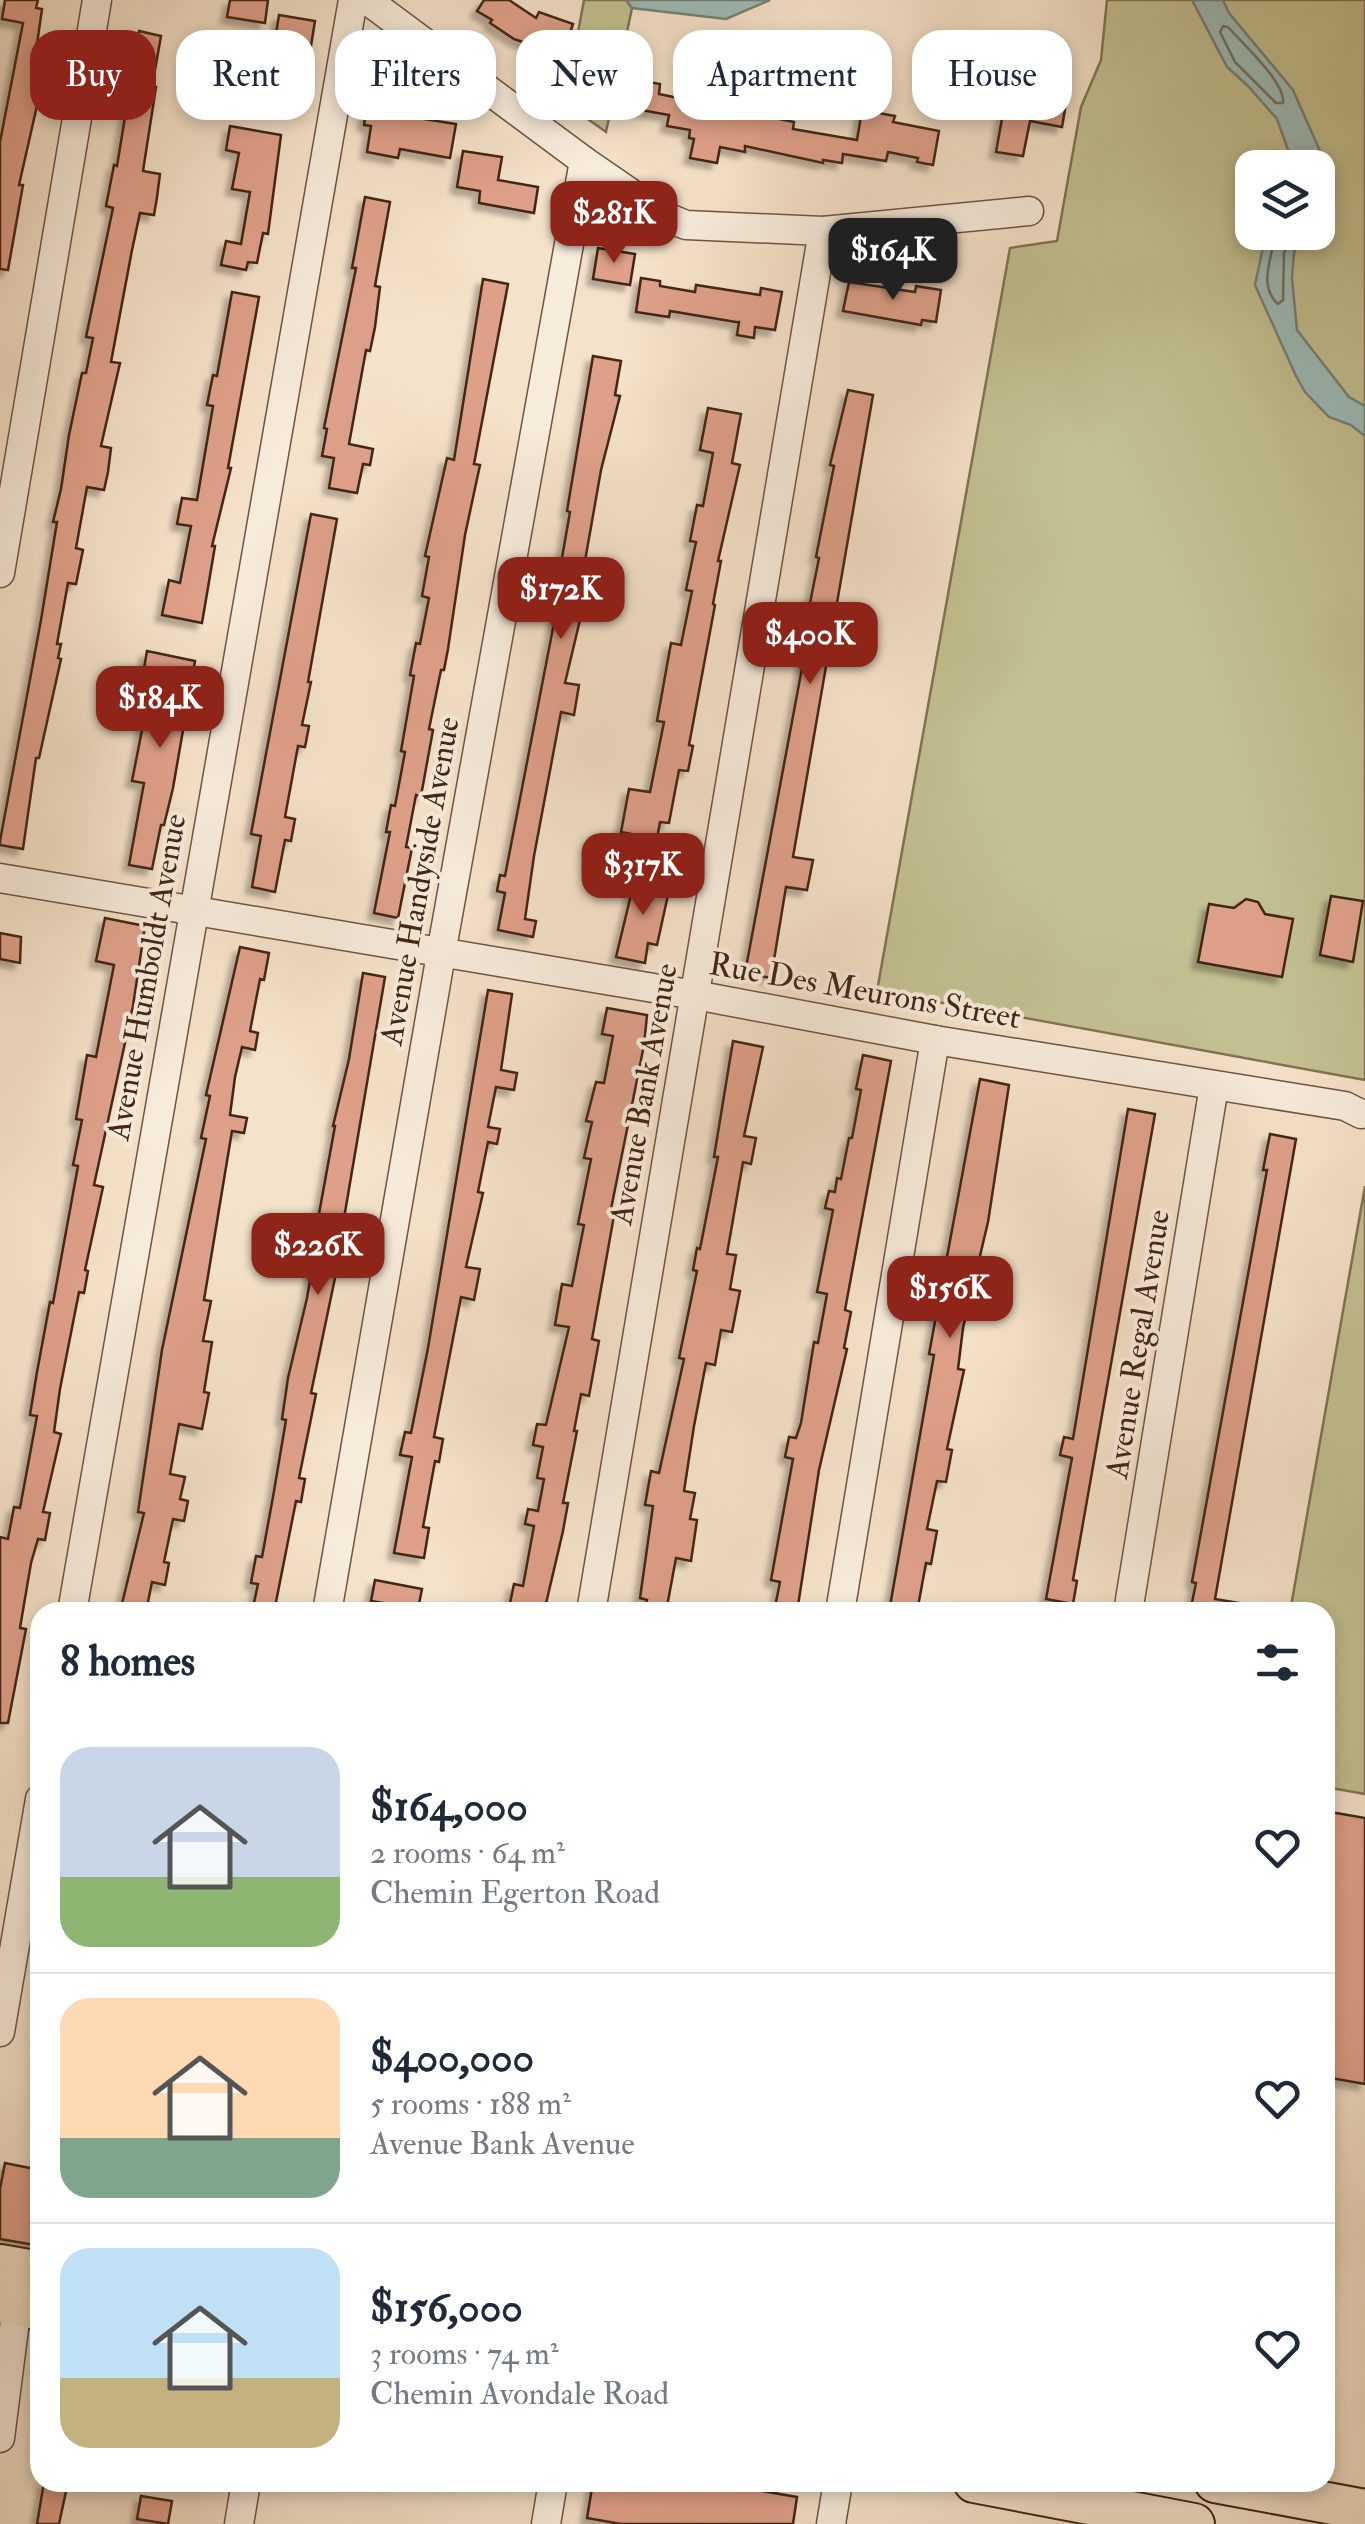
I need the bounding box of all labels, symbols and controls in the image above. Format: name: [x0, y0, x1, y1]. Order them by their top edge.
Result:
chip: Buy: [30, 30, 156, 120]
chip: Rent: [176, 30, 315, 120]
chip: Filters: [335, 30, 496, 120]
chip: New: [516, 30, 653, 120]
chip: Apartment: [673, 30, 892, 120]
chip: House: [912, 30, 1072, 120]
map controls: [1235, 150, 1335, 250]
button: layers: [1235, 150, 1335, 250]
pin: $281K: [544, 181, 684, 266]
text: $281K: [572, 193, 656, 233]
pin: $164K: [823, 218, 963, 303]
text: $164K: [850, 230, 936, 270]
pin: $172K: [491, 557, 631, 642]
text: $172K: [520, 569, 602, 609]
pin: $400K: [740, 602, 880, 687]
text: $400K: [765, 614, 855, 654]
pin: $184K: [90, 666, 230, 751]
text: $184K: [118, 678, 202, 718]
street label: Avenue Handyside Avenue: [371, 714, 469, 1050]
street label: Avenue Humboldt Avenue: [98, 811, 195, 1145]
pin: $317K: [573, 833, 713, 918]
text: $317K: [604, 845, 682, 885]
street label: Rue Des Meurons Street: [706, 944, 1024, 1038]
street label: Avenue Bank Avenue: [601, 960, 687, 1229]
street label: Avenue Regal Avenue: [1097, 1207, 1179, 1483]
pin: $226K: [248, 1213, 388, 1298]
text: $226K: [273, 1225, 363, 1265]
pin: $156K: [880, 1256, 1020, 1341]
text: $156K: [909, 1268, 991, 1308]
icon: filters: [1250, 1635, 1305, 1690]
text: 8 homes: [60, 1636, 195, 1688]
text: $164,000: [370, 1781, 528, 1833]
icon: home: [140, 1787, 260, 1907]
icon: heart: [1250, 1820, 1305, 1875]
text: 2 rooms · 64 m²: [370, 1833, 565, 1873]
text: Chemin Egerton Road: [370, 1873, 660, 1913]
text: $400,000: [370, 2032, 534, 2084]
icon: home: [140, 2038, 260, 2158]
icon: heart: [1250, 2071, 1305, 2126]
text: 5 rooms · 188 m²: [370, 2084, 571, 2124]
text: Avenue Bank Avenue: [370, 2124, 635, 2164]
text: $156,000: [370, 2282, 523, 2334]
icon: home: [140, 2288, 260, 2408]
icon: heart: [1250, 2321, 1305, 2376]
text: 3 rooms · 74 m²: [370, 2334, 559, 2374]
text: Chemin Avondale Road: [370, 2374, 669, 2414]

